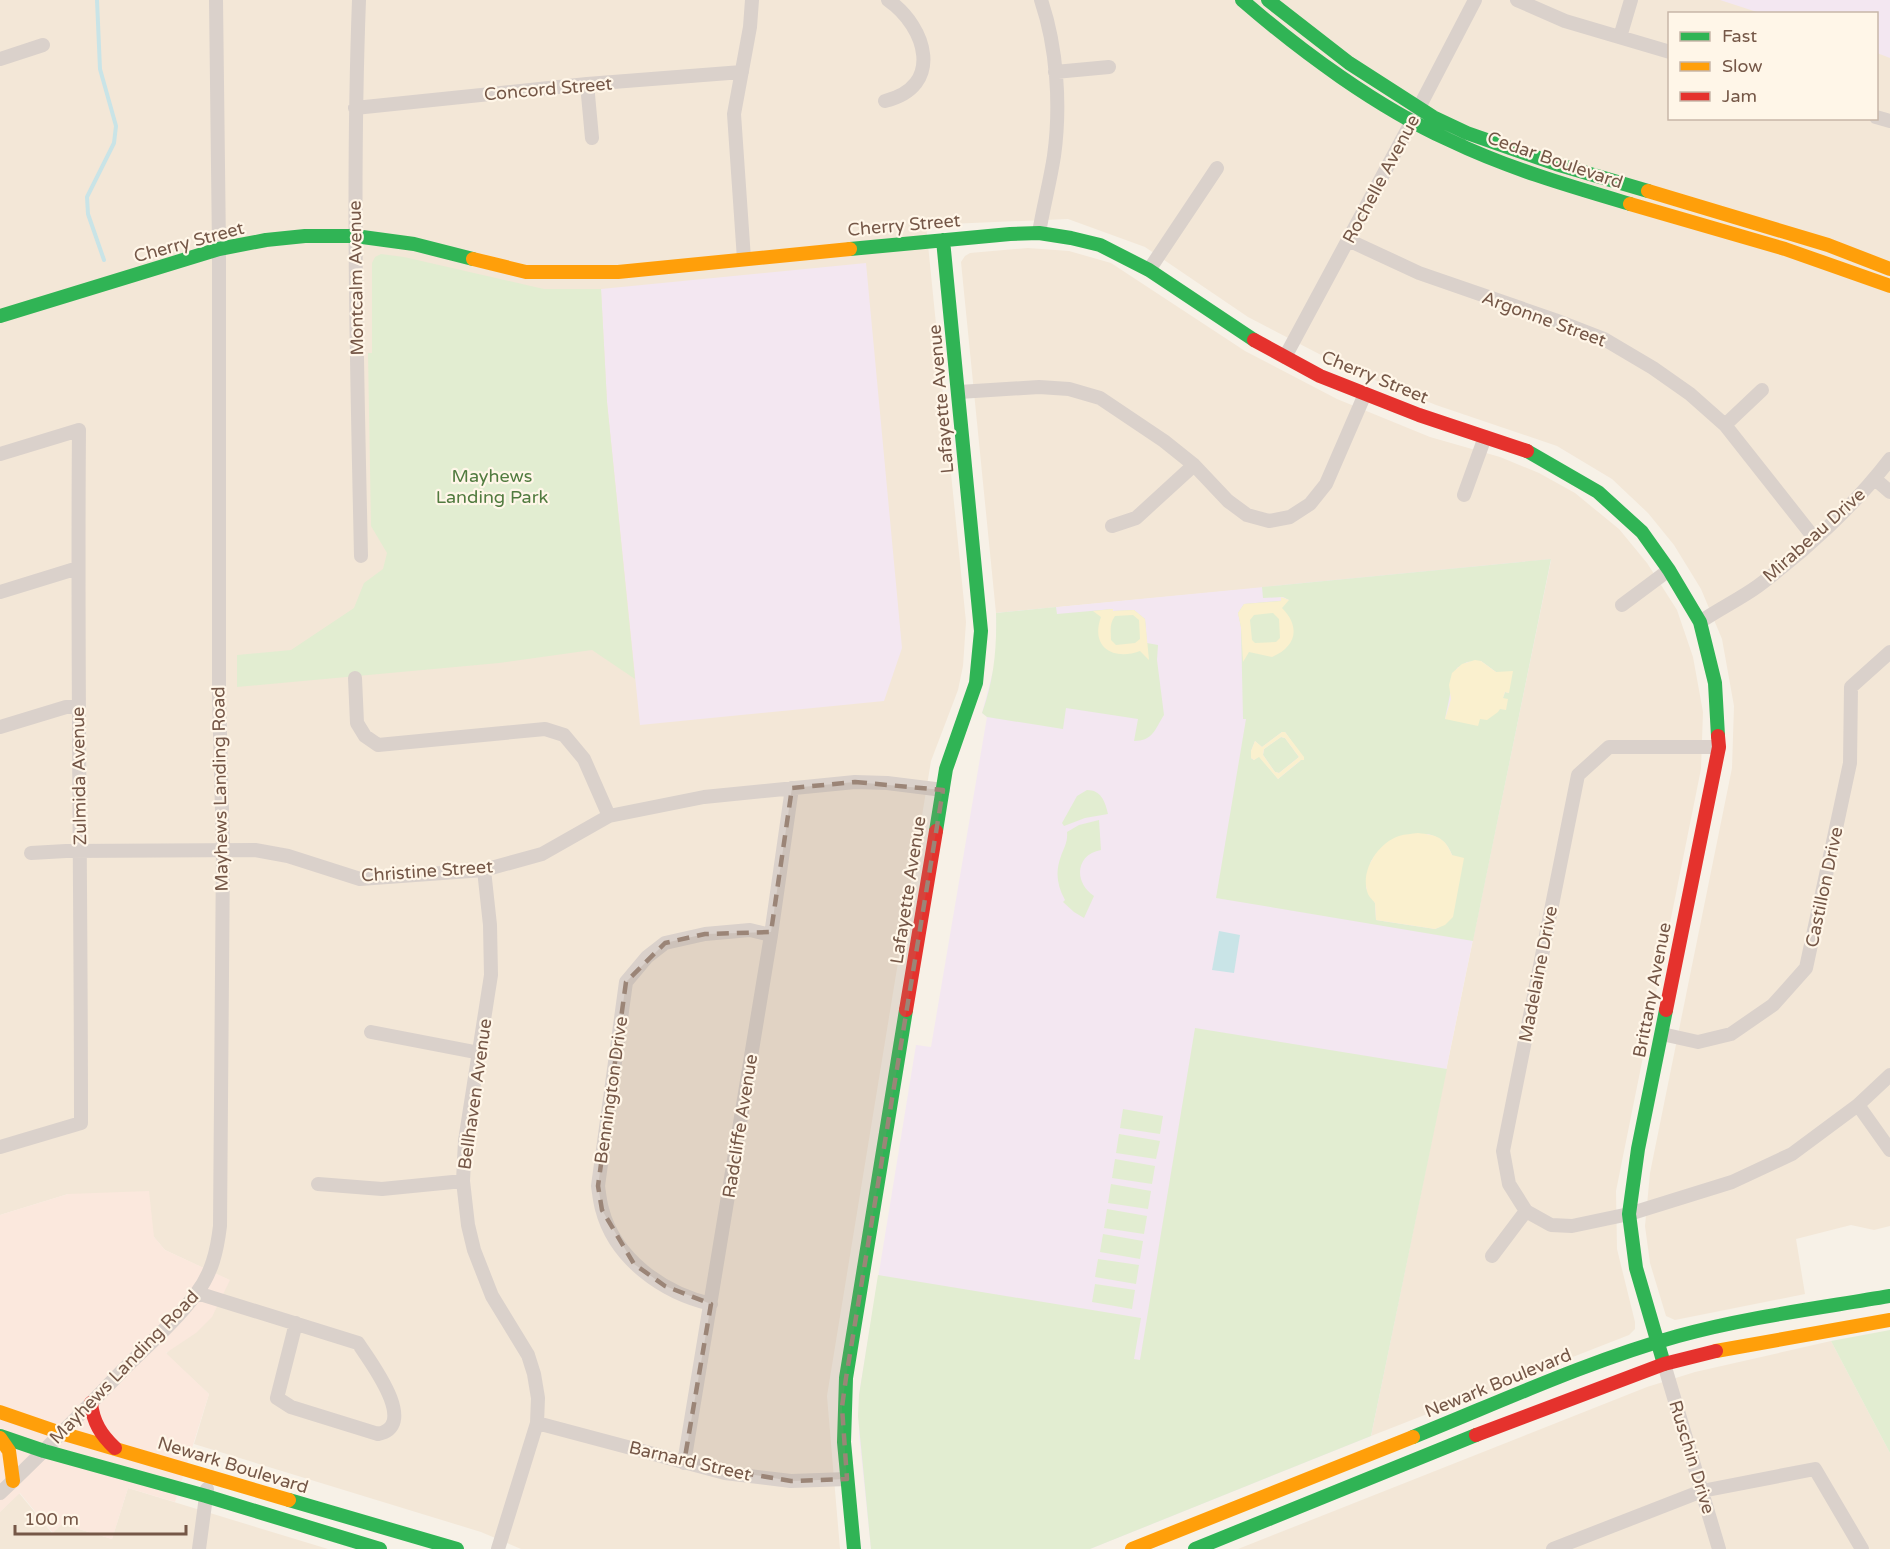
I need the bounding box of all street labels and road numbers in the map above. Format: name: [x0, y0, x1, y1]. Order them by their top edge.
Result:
street label: Concord Street: [483, 72, 613, 106]
street label: Rochelle Avenue: [1338, 111, 1424, 247]
street label: Cedar Boulevard: [1484, 127, 1626, 193]
street label: Montcalm Avenue: [344, 200, 368, 356]
street label: Cherry Street: [847, 209, 961, 241]
street label: Cherry Street: [131, 217, 247, 267]
street label: Argonne Street: [1479, 286, 1609, 352]
street label: Lafayette Avenue: [924, 324, 958, 474]
street label: Cherry Street: [1318, 346, 1432, 408]
street label: Mirabeau Drive: [1758, 483, 1870, 587]
street label: Mayhews Landing Road: [207, 686, 233, 892]
street label: Zulmida Avenue: [67, 707, 91, 845]
street label: Lafayette Avenue: [885, 814, 931, 966]
street label: Castillon Drive: [1801, 825, 1847, 949]
street label: Christine Street: [360, 855, 494, 887]
street label: Madelaine Drive: [1514, 904, 1562, 1044]
street label: Brittany Avenue: [1628, 921, 1676, 1059]
street label: Bennington Drive: [590, 1015, 632, 1165]
street label: Bellhaven Avenue: [454, 1017, 496, 1171]
street label: Radcliffe Avenue: [718, 1052, 762, 1200]
street label: Mayhews Landing Road: [45, 1286, 203, 1448]
street label: Newark Boulevard: [1421, 1344, 1575, 1422]
street label: Ruschin Drive: [1664, 1398, 1720, 1516]
street label: Newark Boulevard: [155, 1432, 311, 1498]
street label: Barnard Street: [627, 1436, 753, 1486]

